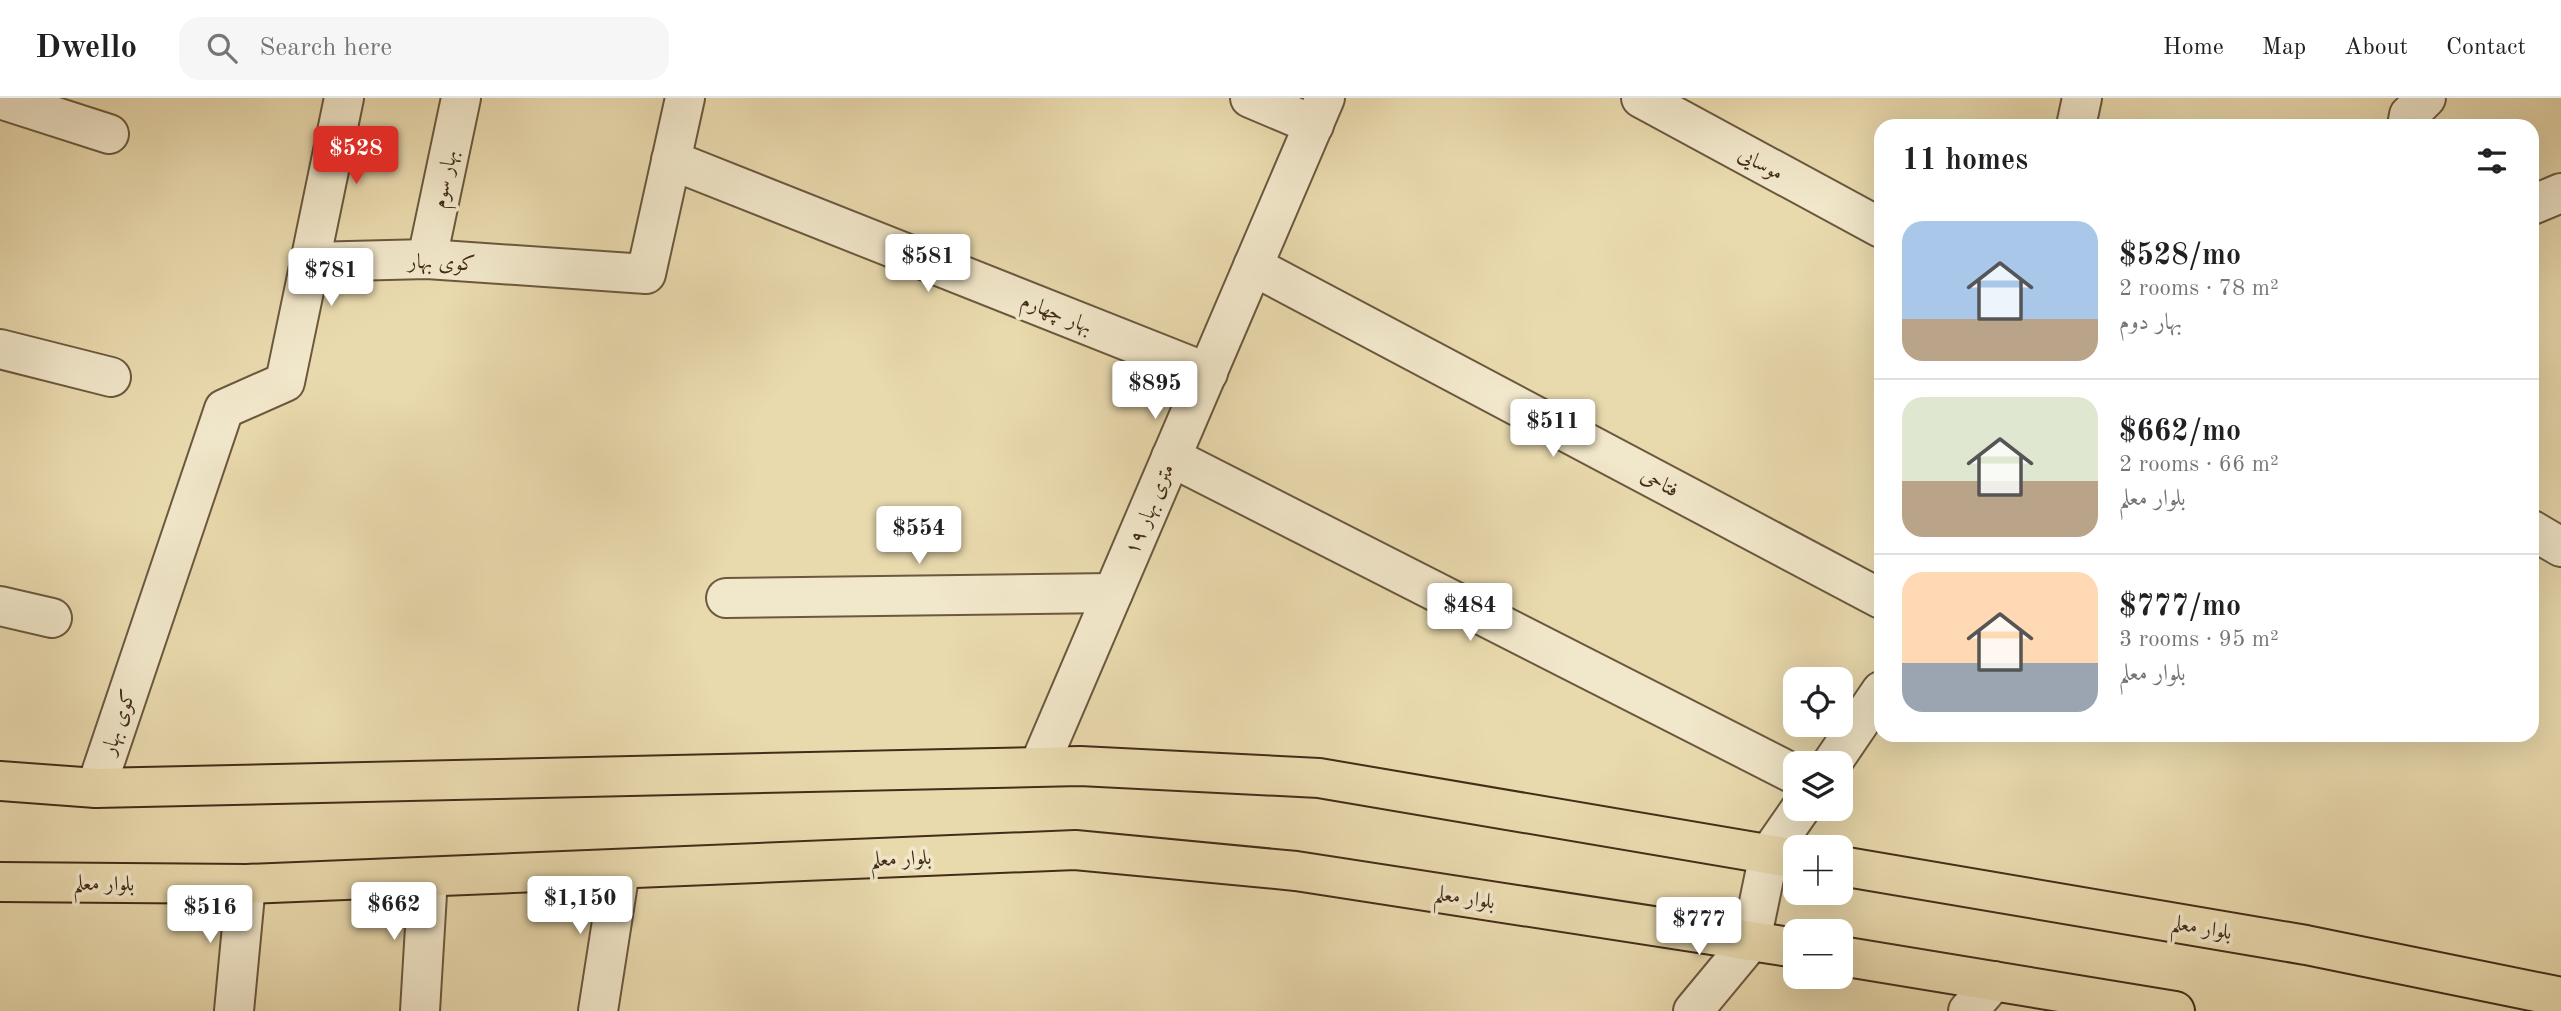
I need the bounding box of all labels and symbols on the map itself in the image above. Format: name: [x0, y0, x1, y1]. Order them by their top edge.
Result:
pin: $528: [315, 126, 397, 186]
street label: موسایی: [1733, 144, 1786, 187]
street label: بهار سوم: [429, 148, 468, 212]
pin: $581: [887, 234, 969, 294]
pin: $781: [290, 248, 372, 308]
street label: کوی بهار: [406, 252, 476, 277]
street label: بهار چهارم: [1016, 291, 1095, 344]
pin: $895: [1114, 362, 1196, 421]
pin: $511: [1512, 400, 1594, 459]
street label: ۱۹ متری بهار: [1122, 461, 1181, 559]
street label: فتاحی: [1637, 465, 1681, 502]
pin: $554: [878, 506, 960, 566]
pin: $484: [1429, 584, 1511, 643]
street label: کوی بهار: [98, 687, 142, 760]
street label: بلوار معلم: [870, 847, 932, 880]
street label: بلوار معلم: [73, 872, 135, 905]
pin: $1,150: [523, 876, 637, 936]
pin: $662: [353, 882, 435, 942]
street label: بلوار معلم: [1432, 882, 1497, 923]
pin: $516: [169, 886, 251, 945]
pin: $777: [1658, 898, 1740, 957]
street label: بلوار معلم: [2168, 912, 2234, 953]

